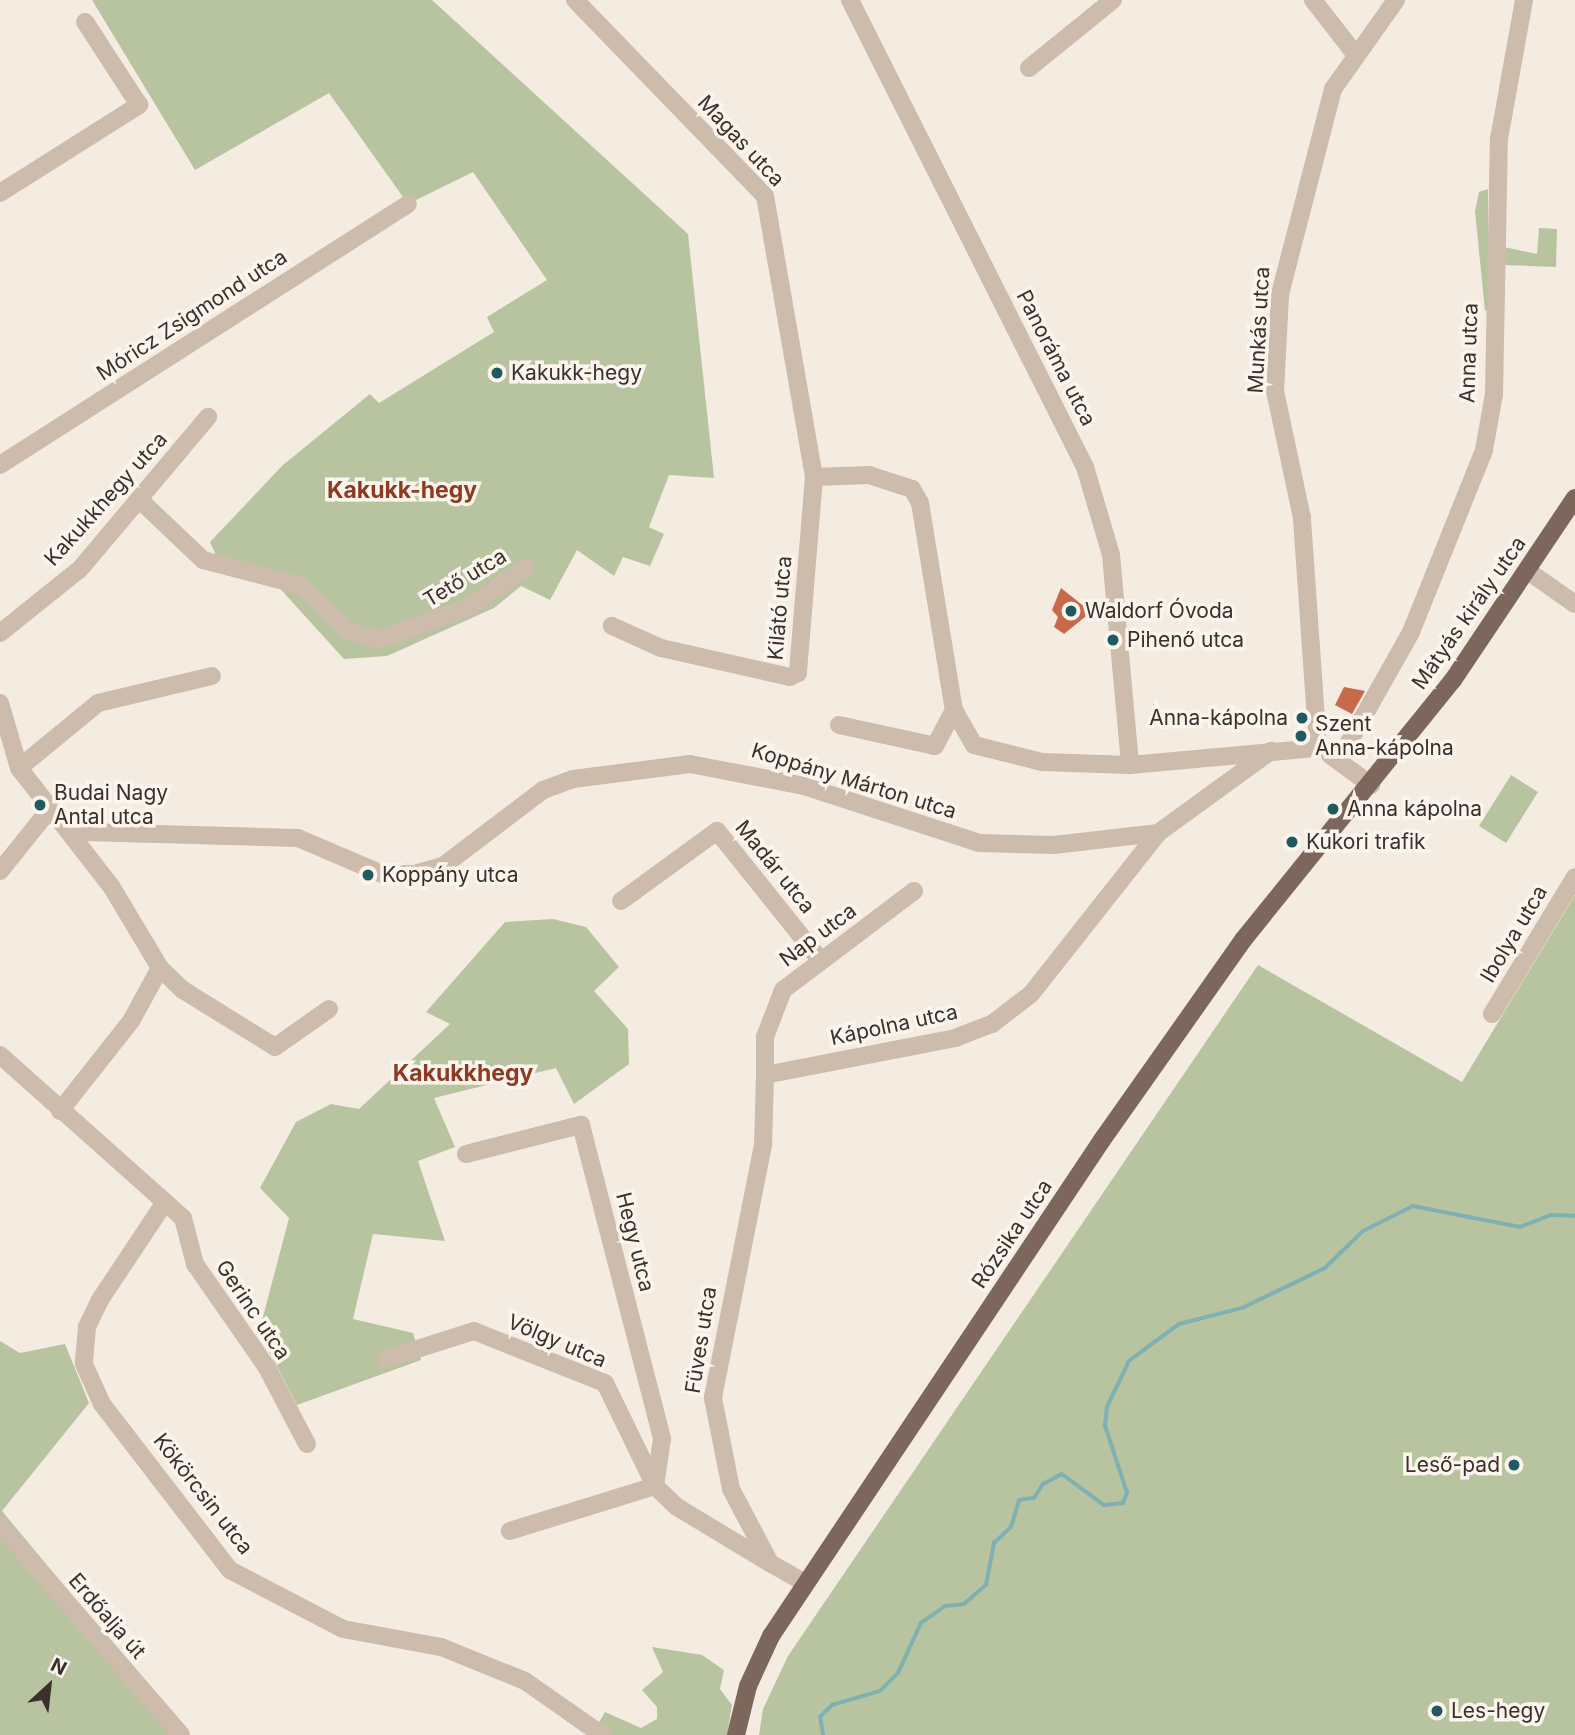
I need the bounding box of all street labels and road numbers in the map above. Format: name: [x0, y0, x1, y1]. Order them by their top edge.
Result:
street label: Magas utca: [692, 90, 790, 192]
street label: Móricz Zsigmond utca: [92, 244, 292, 386]
street label: Munkás utca: [1243, 266, 1275, 394]
street label: Panoráma utca: [1011, 286, 1101, 430]
street label: Anna utca: [1455, 303, 1483, 403]
street label: Kakukkhegy utca: [39, 427, 173, 571]
street label: Mátyás király utca: [1407, 532, 1531, 694]
street label: Tető utca: [419, 543, 511, 613]
street label: Kilátó utca: [763, 555, 797, 661]
street label: Koppány Márton utca: [748, 738, 960, 824]
street label: Madár utca: [730, 815, 820, 919]
street label: Ibolya utca: [1475, 881, 1553, 987]
street label: Nap utca: [775, 898, 861, 972]
street label: Kápolna utca: [828, 999, 960, 1051]
street label: Rózsika utca: [966, 1175, 1058, 1293]
street label: Hegy utca: [610, 1190, 660, 1294]
street label: Gerinc utca: [211, 1255, 295, 1365]
street label: Füves utca: [680, 1285, 722, 1395]
street label: Völgy utca: [504, 1309, 610, 1373]
street label: Kökörcsin utca: [148, 1428, 258, 1560]
street label: Erdőalja út: [63, 1568, 151, 1664]

